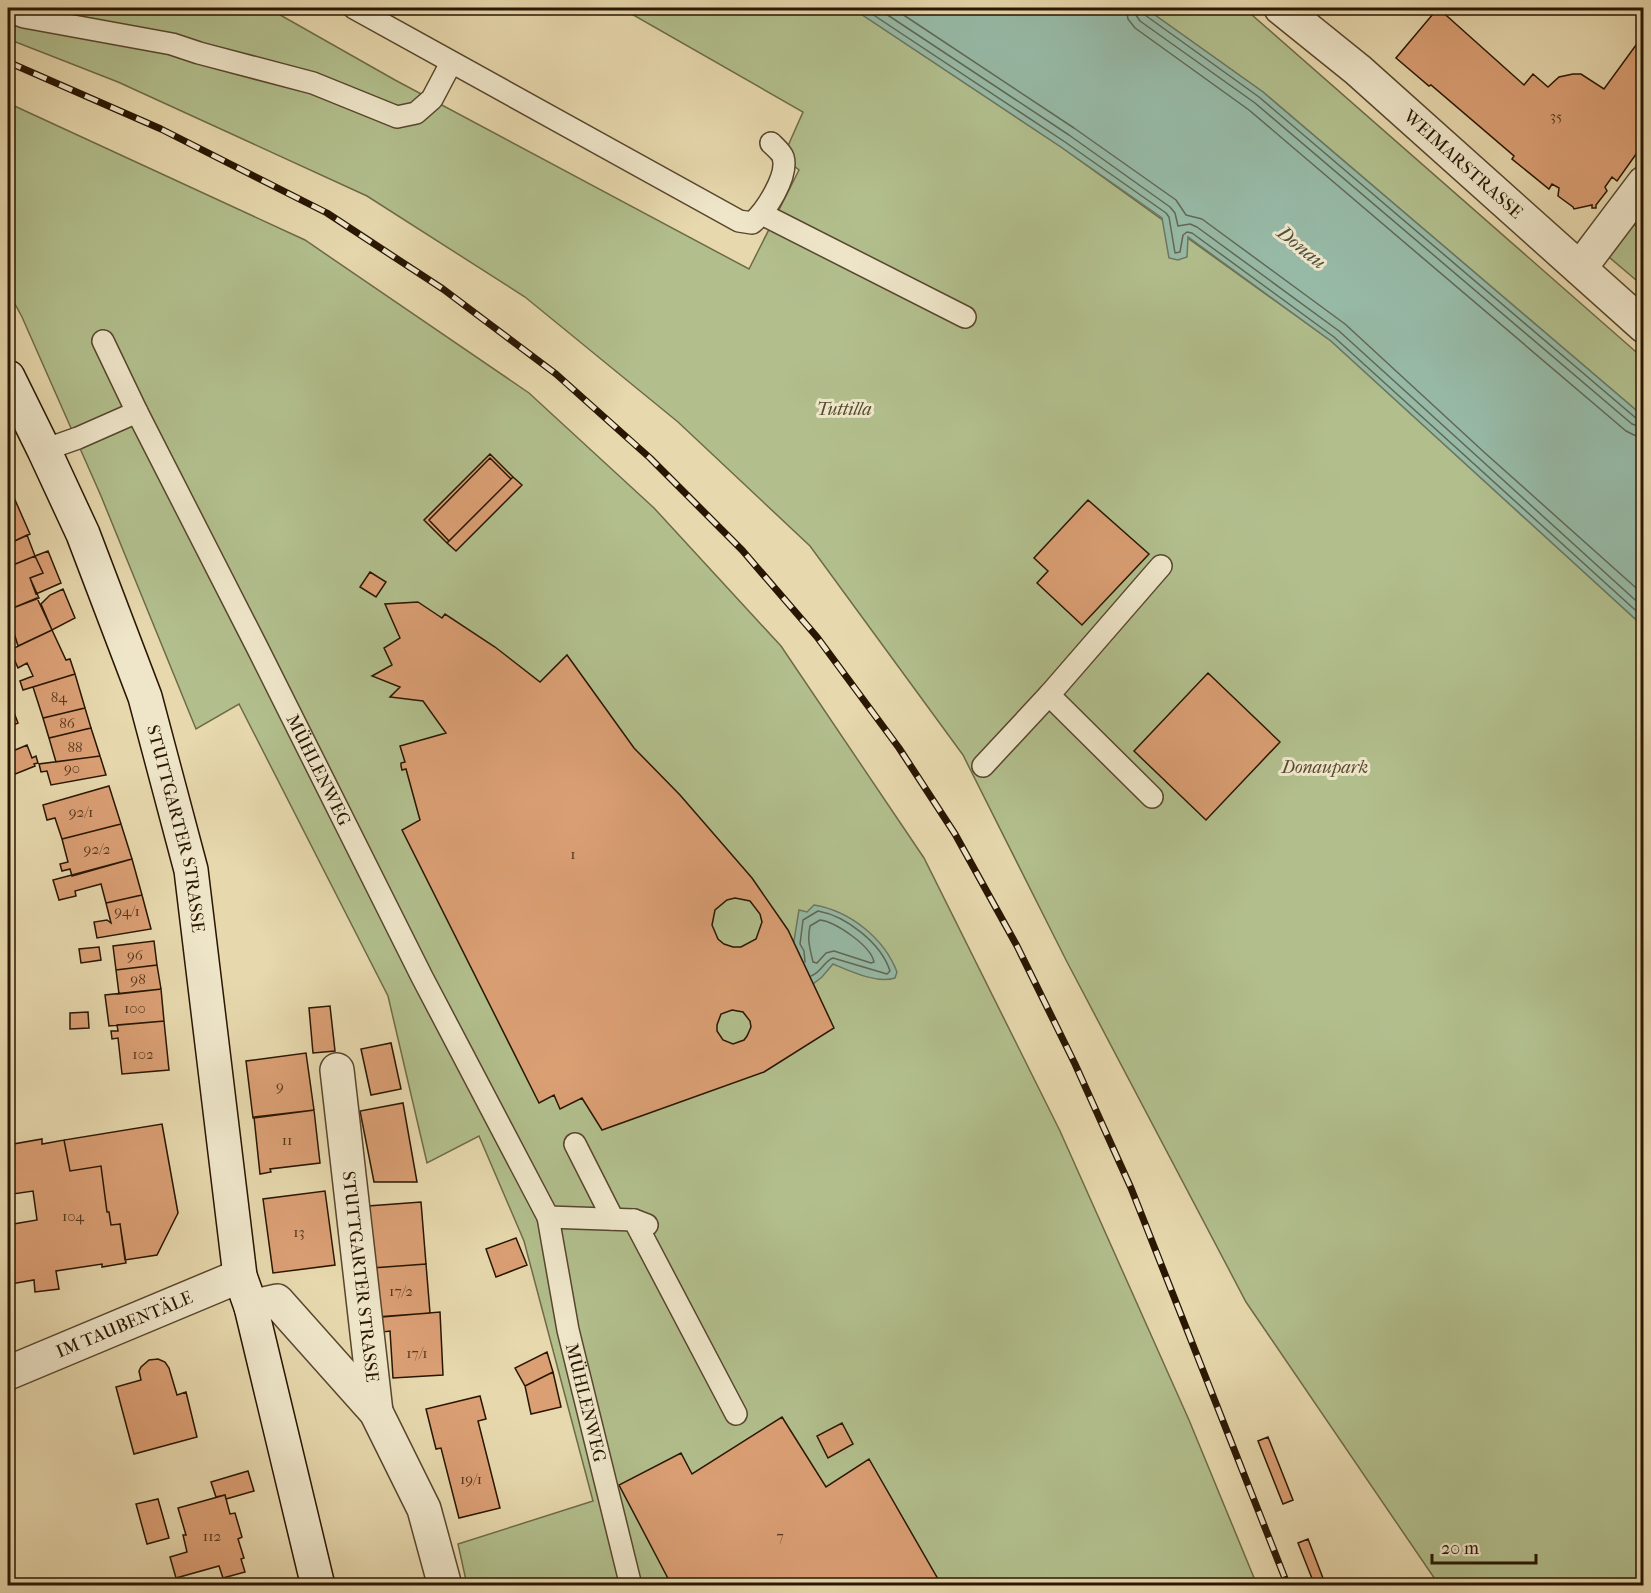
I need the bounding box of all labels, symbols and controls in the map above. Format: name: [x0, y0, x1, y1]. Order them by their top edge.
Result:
street label: WEIMARSTRASSE: [1398, 105, 1527, 223]
house number: 35: [1550, 107, 1562, 125]
water label: Donau: [1271, 220, 1331, 274]
park label: Tuttilla: [816, 399, 872, 420]
house number: 84: [51, 688, 68, 706]
street label: MÜHLENWEG: [281, 711, 355, 830]
house number: 86: [59, 714, 76, 732]
street label: STUTTGARTER STRASSE: [142, 723, 208, 934]
house number: 88: [67, 738, 83, 756]
park label: Donaupark: [1281, 757, 1368, 778]
house number: 90: [64, 759, 80, 777]
house number: 92/1: [69, 803, 93, 821]
house number: 92/2: [84, 840, 111, 858]
house number: 1: [570, 845, 576, 863]
house number: 94/1: [114, 902, 140, 920]
house number: 96: [127, 946, 144, 964]
house number: 98: [130, 970, 146, 988]
house number: 100: [124, 999, 146, 1017]
house number: 102: [132, 1045, 154, 1063]
house number: 9: [276, 1077, 284, 1095]
house number: 11: [282, 1131, 292, 1149]
street label: STUTTGARTER STRASSE: [338, 1170, 383, 1384]
house number: 104: [62, 1207, 85, 1225]
house number: 13: [293, 1223, 305, 1241]
house number: 17/2: [389, 1282, 413, 1300]
street label: IM TAUBENTÄLE: [53, 1287, 196, 1363]
street label: MÜHLENWEG: [561, 1341, 610, 1465]
house number: 17/1: [406, 1344, 428, 1362]
house number: 19/1: [460, 1470, 482, 1488]
house number: 112: [203, 1527, 221, 1545]
house number: 7: [776, 1527, 784, 1545]
scale bar: [1432, 1527, 1536, 1565]
text: 20 m: [1441, 1538, 1479, 1559]

